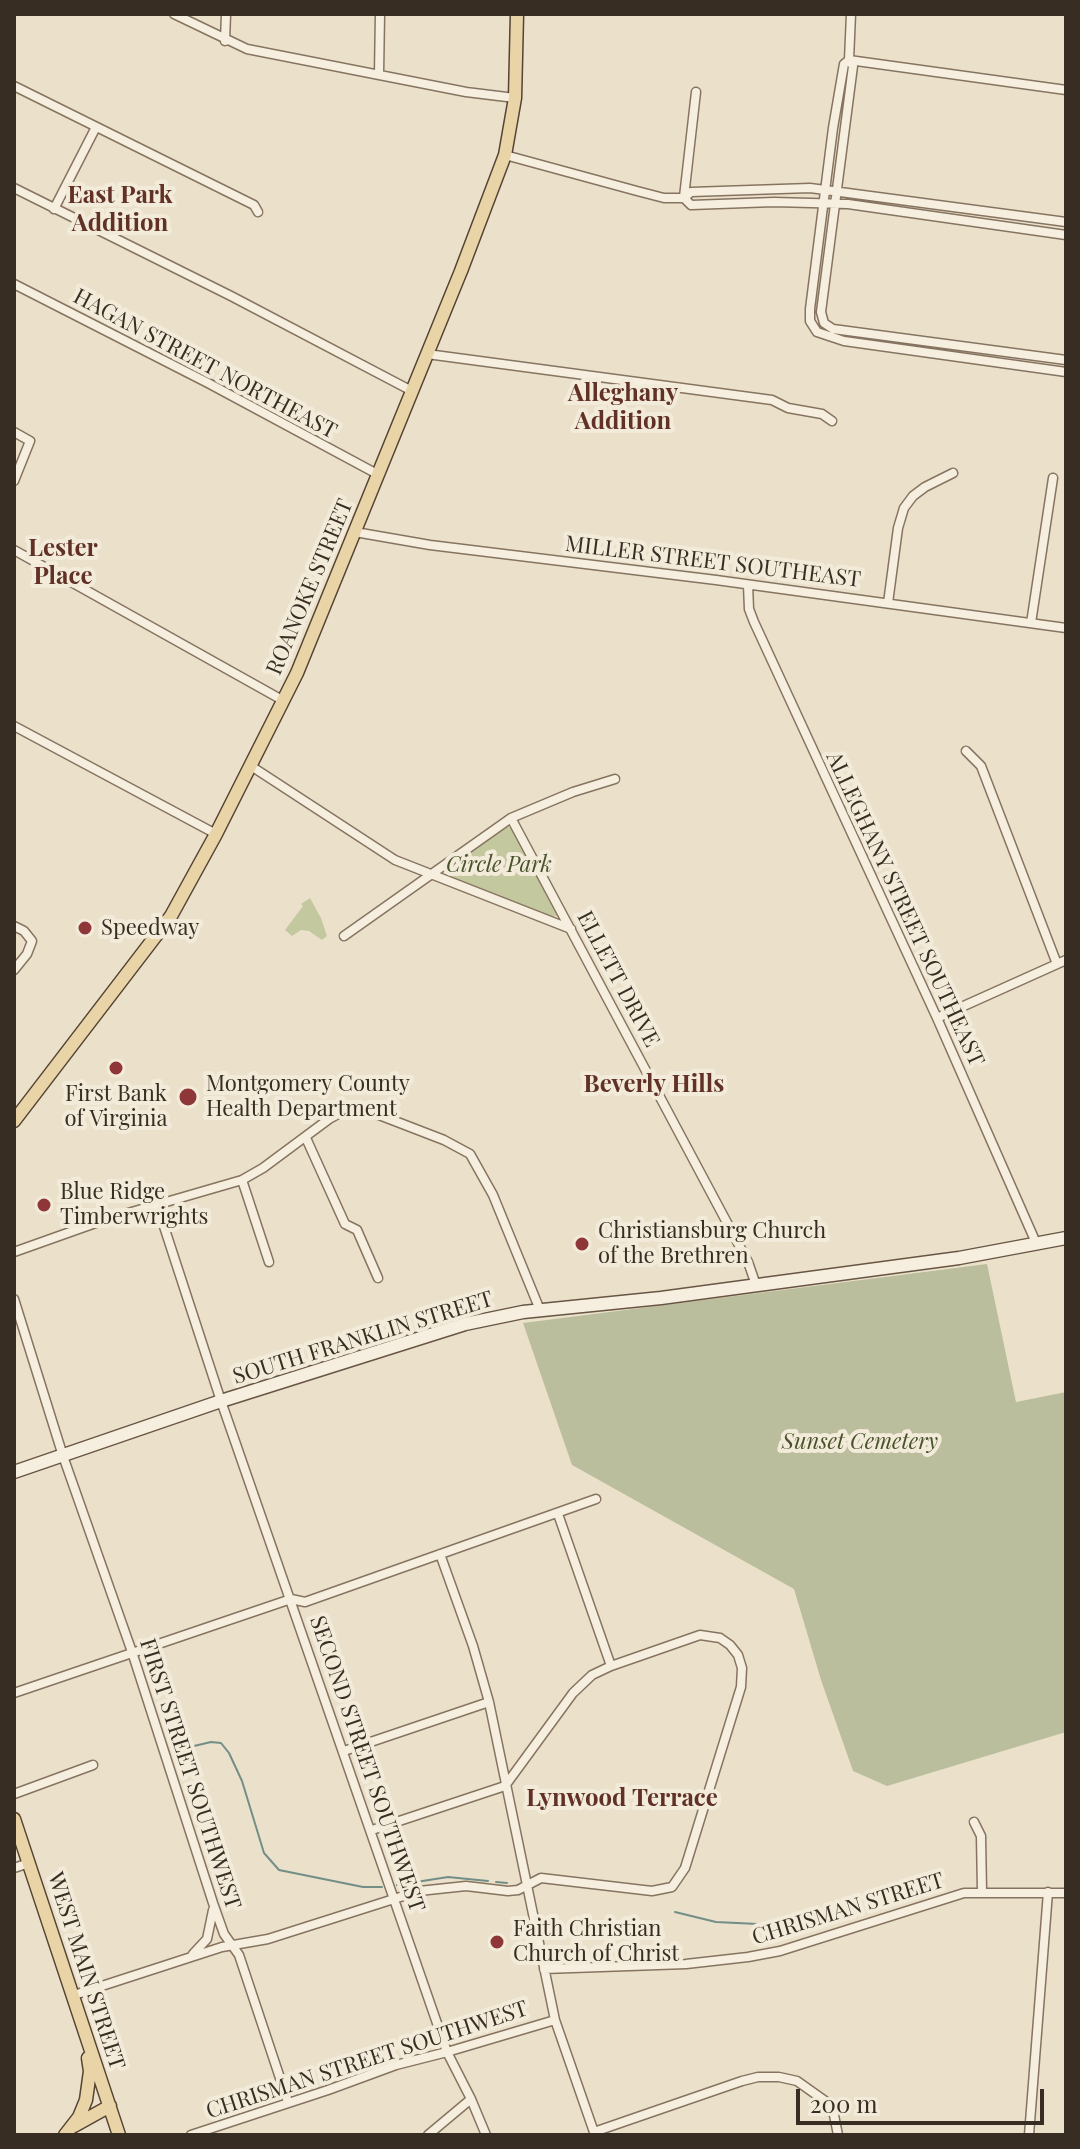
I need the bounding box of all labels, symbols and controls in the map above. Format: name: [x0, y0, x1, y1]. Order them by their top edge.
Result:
district label: East Park Addition: [68, 182, 172, 238]
street label: HAGAN STREET NORTHEAST: [69, 283, 341, 445]
district label: Alleghany Addition: [568, 380, 678, 436]
street label: ROANOKE STREET: [261, 495, 359, 679]
street label: MILLER STREET SOUTHEAST: [564, 531, 862, 593]
district label: Lester Place: [28, 535, 98, 591]
street label: ALLEGHANY STREET SOUTHEAST: [820, 747, 990, 1071]
park label: Circle Park: [446, 852, 552, 878]
street label: ELLETT DRIVE: [571, 907, 665, 1051]
place label: Speedway: [101, 915, 199, 941]
marker: Speedway: [76, 919, 94, 937]
marker: First Bank of Virginia: [107, 1059, 125, 1077]
place label: Montgomery County Health Department: [206, 1071, 410, 1122]
district label: Beverly Hills: [584, 1071, 724, 1099]
place label: First Bank of Virginia: [65, 1081, 167, 1132]
marker: Montgomery County Health Department: [177, 1086, 199, 1108]
place label: Blue Ridge Timberwrights: [60, 1179, 208, 1230]
marker: Blue Ridge Timberwrights: [35, 1196, 53, 1214]
place label: Christiansburg Church of the Brethren: [598, 1218, 826, 1270]
marker: Christiansburg Church of the Brethren: [573, 1235, 591, 1253]
street label: SOUTH FRANKLIN STREET: [230, 1286, 496, 1390]
park label: Sunset Cemetery: [782, 1429, 938, 1455]
street label: SECOND STREET SOUTHWEST: [304, 1612, 430, 1916]
street label: FIRST STREET SOUTHWEST: [134, 1635, 246, 1913]
district label: Lynwood Terrace: [526, 1785, 718, 1813]
street label: CHRISMAN STREET: [749, 1867, 947, 1951]
street label: WEST MAIN STREET: [42, 1869, 130, 2073]
place label: Faith Christian Church of Christ: [513, 1916, 679, 1968]
marker: Faith Christian Church of Christ: [488, 1933, 506, 1951]
street label: CHRISMAN STREET SOUTHWEST: [203, 1995, 531, 2125]
scale bar: [800, 2073, 1048, 2123]
text: 200 m: [810, 2087, 878, 2119]

